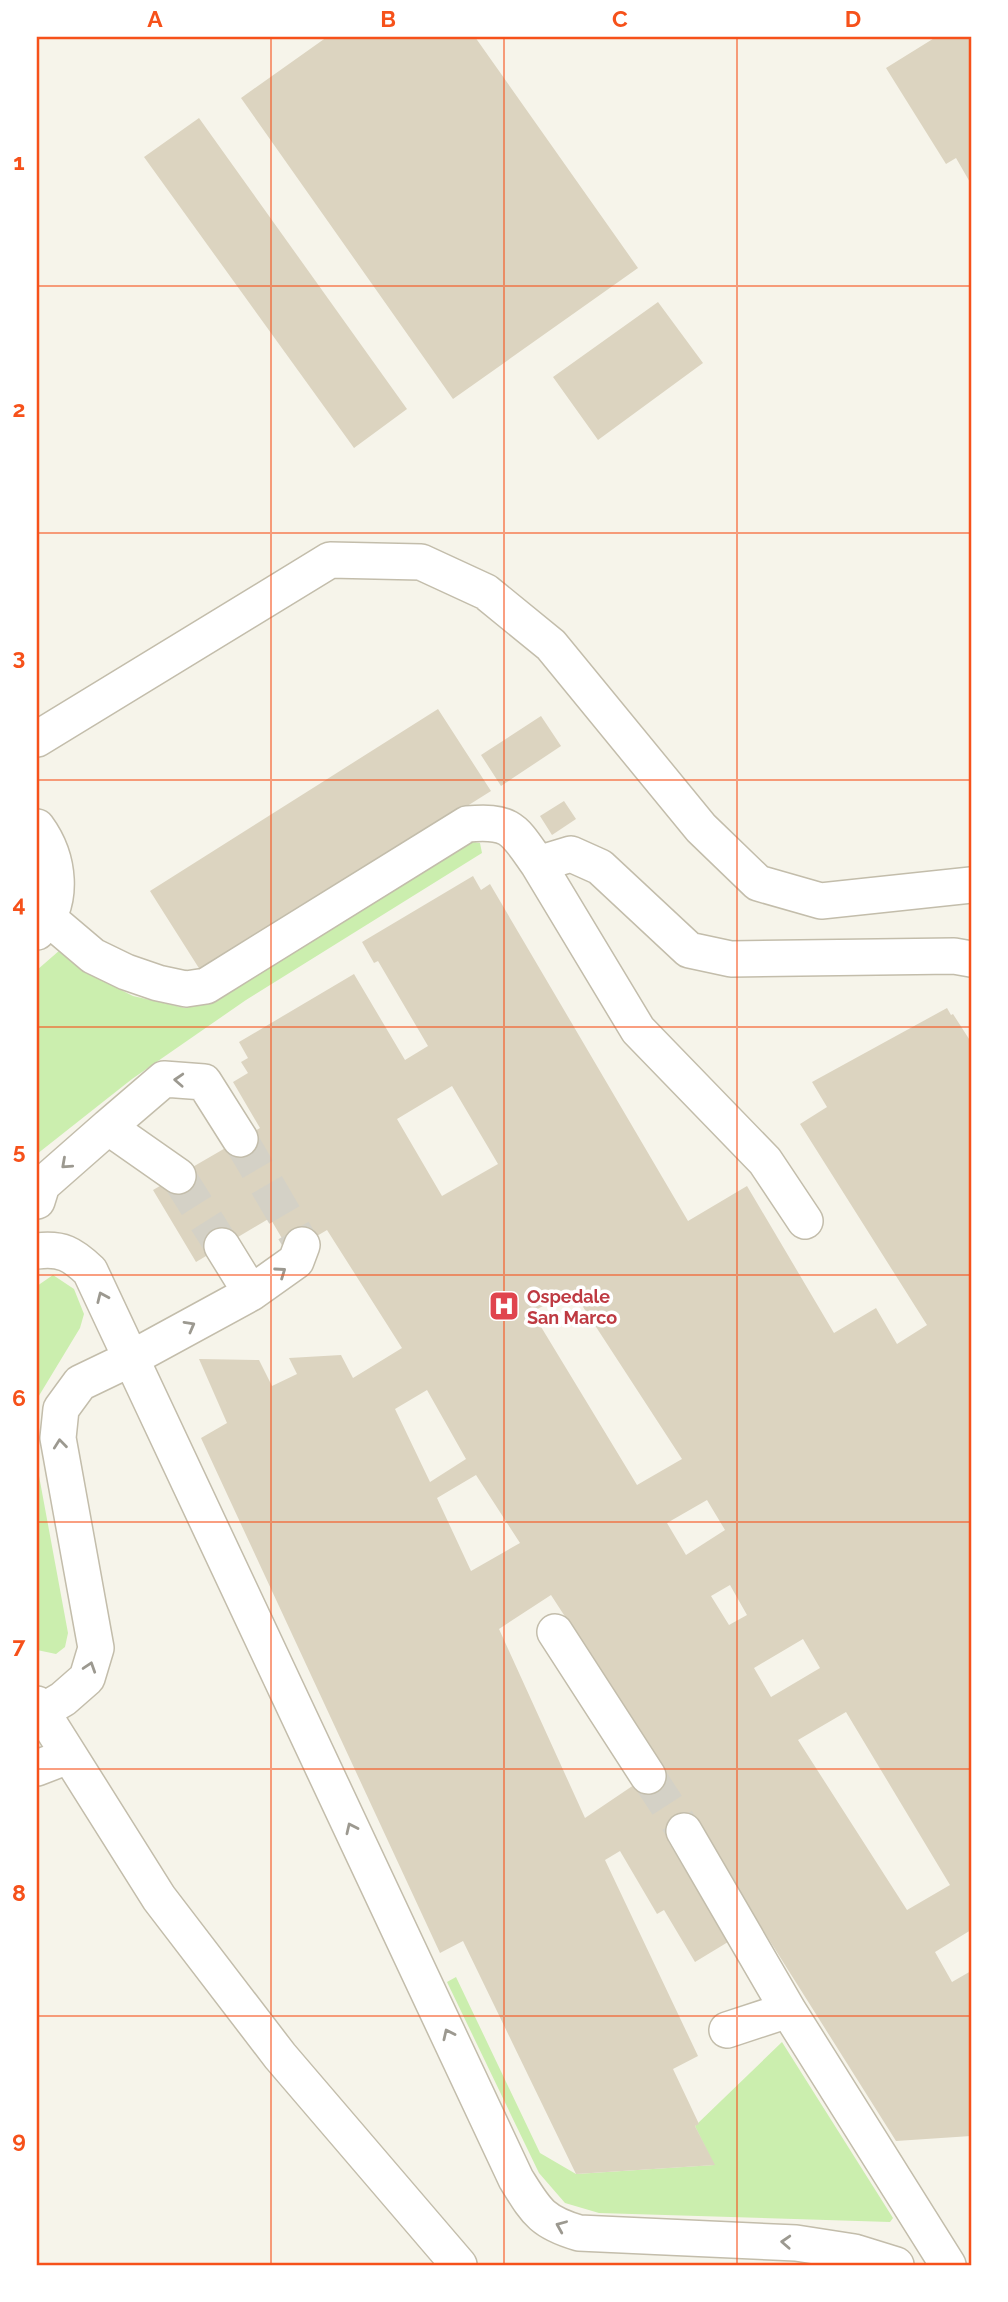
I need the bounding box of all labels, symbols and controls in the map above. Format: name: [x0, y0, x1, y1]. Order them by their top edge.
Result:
text: A: [147, 5, 163, 32]
text: B: [380, 5, 396, 32]
text: C: [612, 5, 628, 32]
text: D: [845, 5, 861, 32]
text: 1: [13, 148, 25, 175]
text: 2: [13, 395, 25, 422]
text: 3: [13, 643, 25, 670]
text: 4: [12, 890, 26, 917]
one-way arrow: [174, 1073, 185, 1088]
text: 5: [13, 1137, 26, 1164]
one-way arrow: [61, 1156, 74, 1168]
one-way arrow: [273, 1268, 286, 1280]
place label: Ospedale San Marco: [527, 1286, 617, 1328]
hospital icon: Ospedale San Marco: [487, 1289, 521, 1323]
one-way arrow: [96, 1292, 110, 1304]
one-way arrow: [182, 1321, 195, 1335]
text: 6: [12, 1384, 26, 1411]
one-way arrow: [53, 1438, 68, 1450]
text: 7: [13, 1631, 26, 1658]
one-way arrow: [82, 1662, 96, 1674]
one-way arrow: [345, 1823, 359, 1835]
text: 8: [12, 1879, 26, 1906]
one-way arrow: [442, 2029, 456, 2041]
text: 9: [12, 2126, 26, 2153]
one-way arrow: [556, 2220, 568, 2234]
one-way arrow: [781, 2235, 792, 2250]

